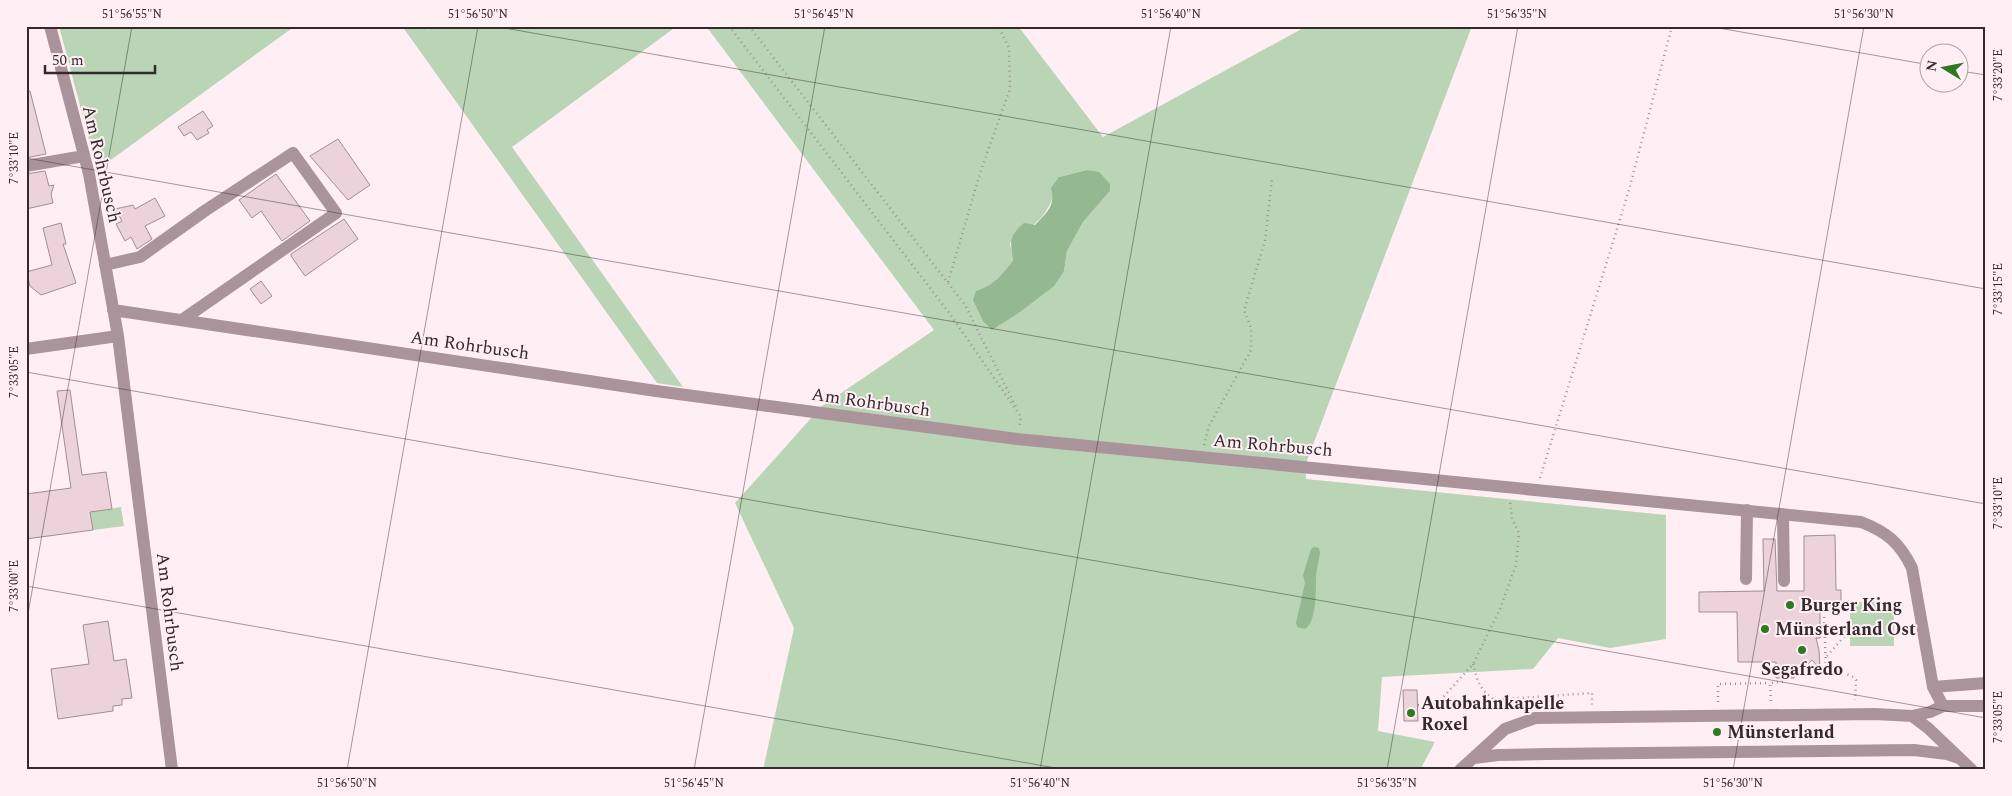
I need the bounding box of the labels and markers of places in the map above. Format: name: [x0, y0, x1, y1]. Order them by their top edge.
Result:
place label: Burger King: [1800, 592, 1902, 619]
marker: Burger King: [1784, 599, 1796, 611]
place label: Münsterland Ost: [1775, 616, 1916, 643]
marker: Münsterland Ost: [1759, 623, 1771, 635]
marker: Segafredo: [1796, 644, 1808, 656]
place label: Segafredo: [1761, 656, 1843, 683]
place label: Autobahnkapelle Roxel: [1421, 690, 1564, 738]
marker: Autobahnkapelle Roxel: [1405, 707, 1417, 719]
place label: Münsterland: [1727, 719, 1835, 746]
marker: Münsterland: [1711, 726, 1723, 738]

